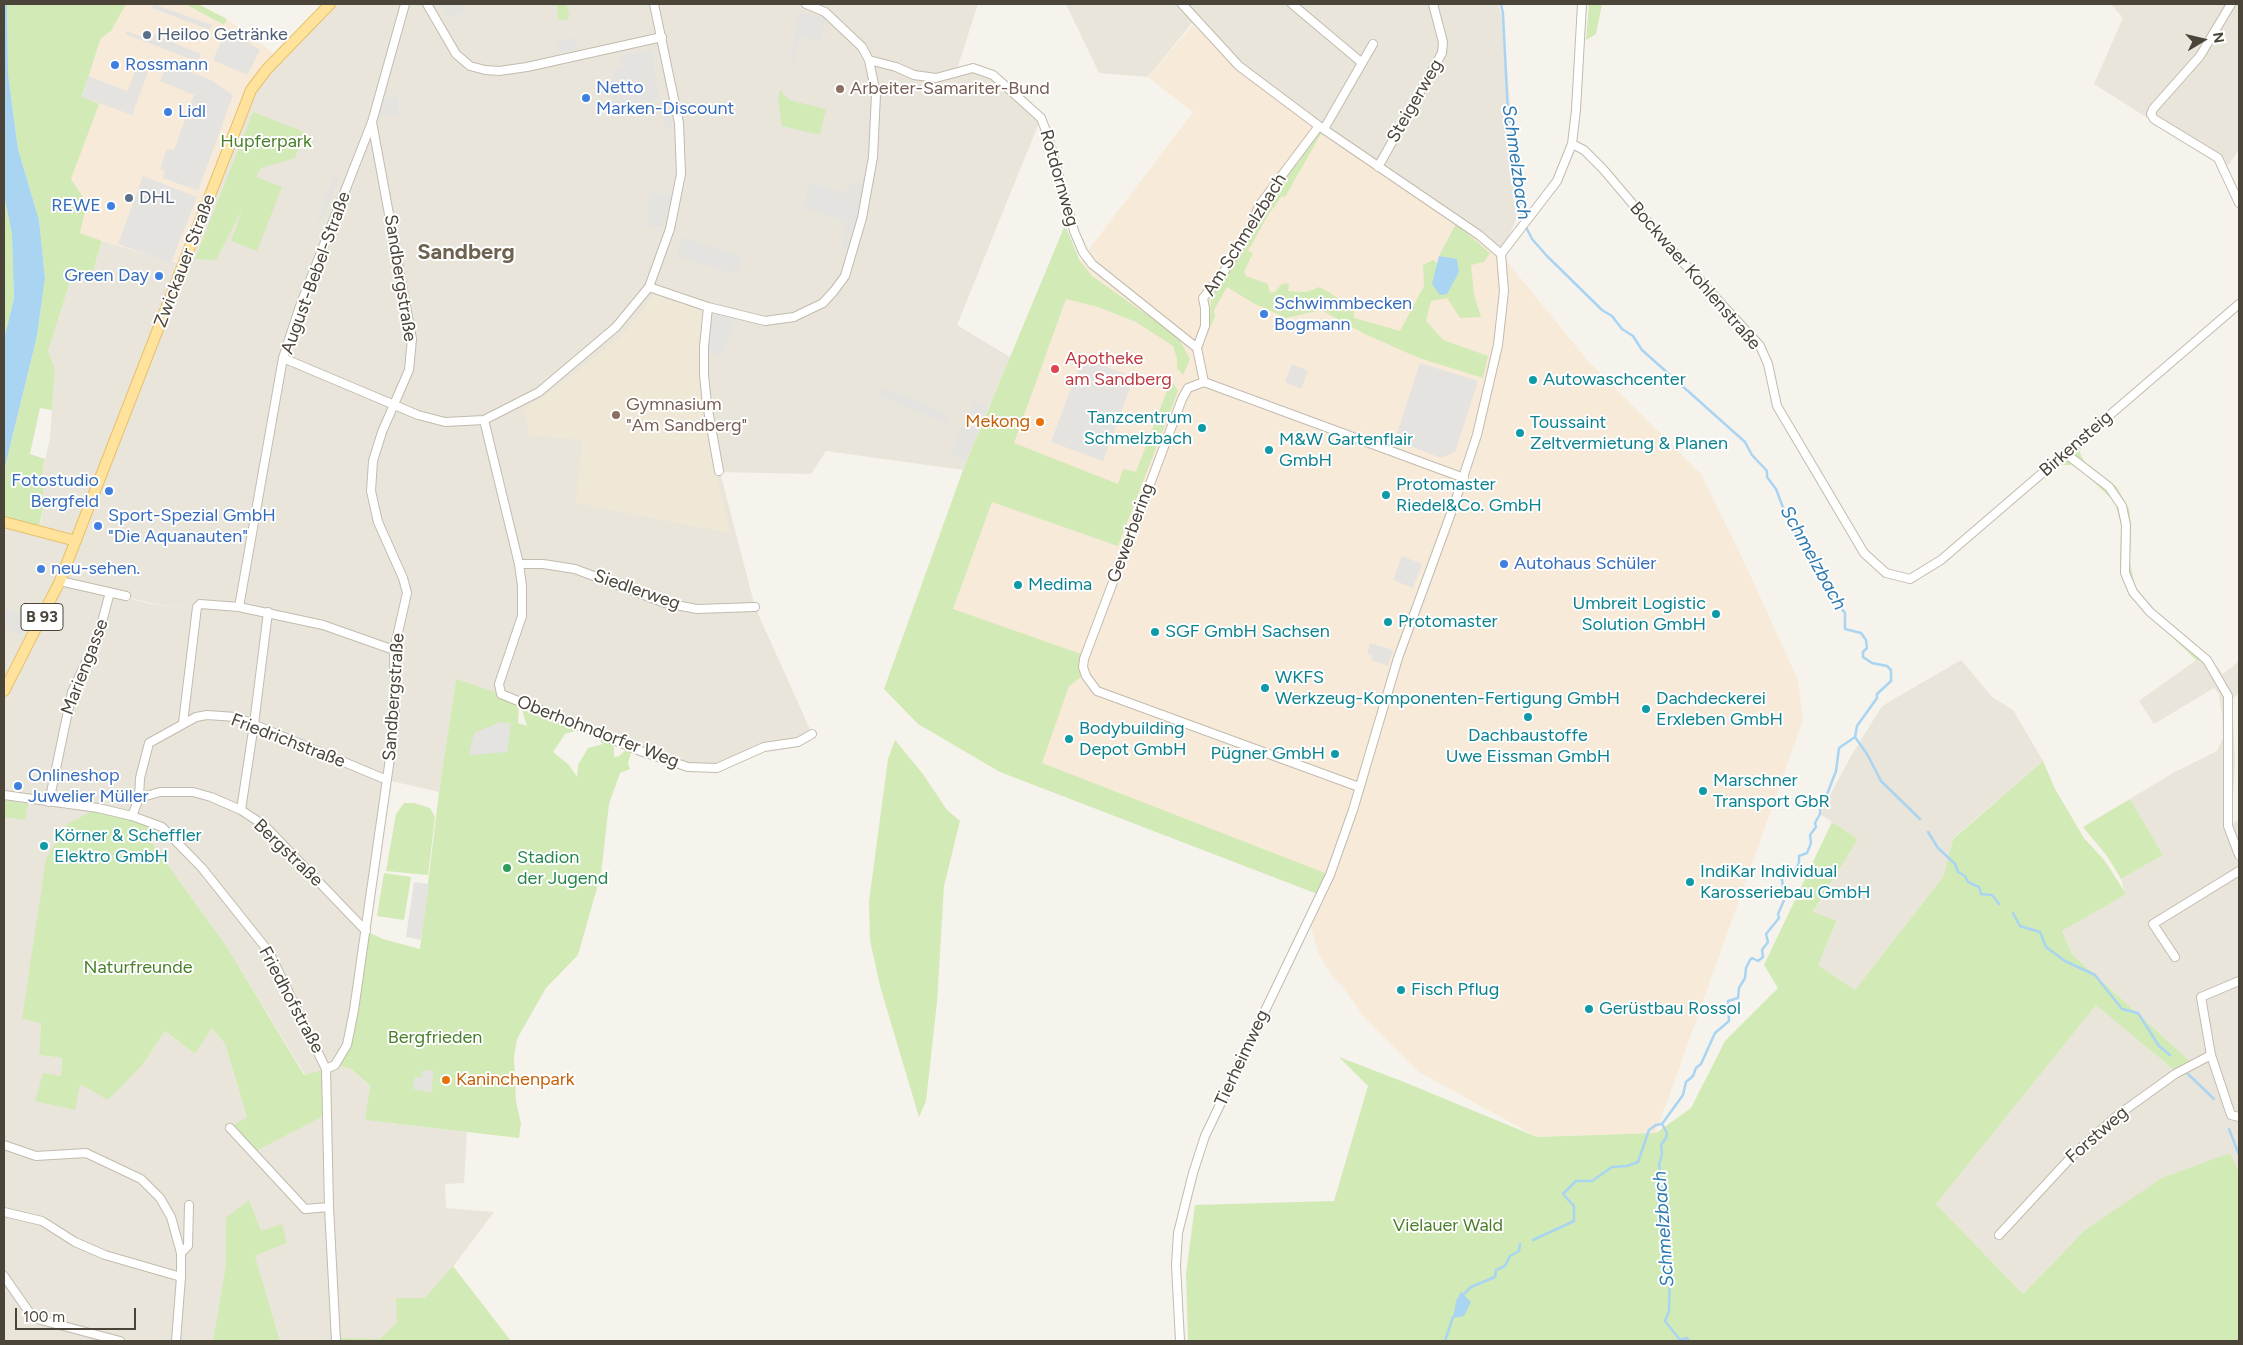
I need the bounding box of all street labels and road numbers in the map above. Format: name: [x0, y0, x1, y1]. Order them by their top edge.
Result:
street label: Steigerweg: [1382, 56, 1448, 146]
street label: Rotdornweg: [1035, 127, 1083, 229]
street label: Am Schmelzbach: [1199, 170, 1291, 300]
street label: August-Bebel-Straße: [277, 189, 355, 357]
street label: Zwickauer Straße: [150, 191, 220, 331]
street label: Bockwaer Kohlenstraße: [1625, 198, 1765, 354]
street label: Sandbergstraße: [379, 213, 421, 343]
street label: Birkensteig: [2035, 407, 2117, 481]
street label: Gewerbering: [1103, 480, 1159, 586]
street label: Siedlerweg: [591, 565, 683, 615]
road number: B 93: [21, 604, 63, 630]
street label: Mariengasse: [57, 616, 113, 718]
street label: Sandbergstraße: [379, 632, 409, 762]
street label: Oberhohndorfer Weg: [514, 691, 682, 773]
street label: Friedrichstraße: [228, 709, 348, 773]
street label: Bergstraße: [249, 815, 327, 891]
street label: Friedhofstraße: [254, 943, 328, 1057]
street label: Tierheimweg: [1210, 1007, 1274, 1109]
street label: Forstweg: [2061, 1102, 2133, 1168]

